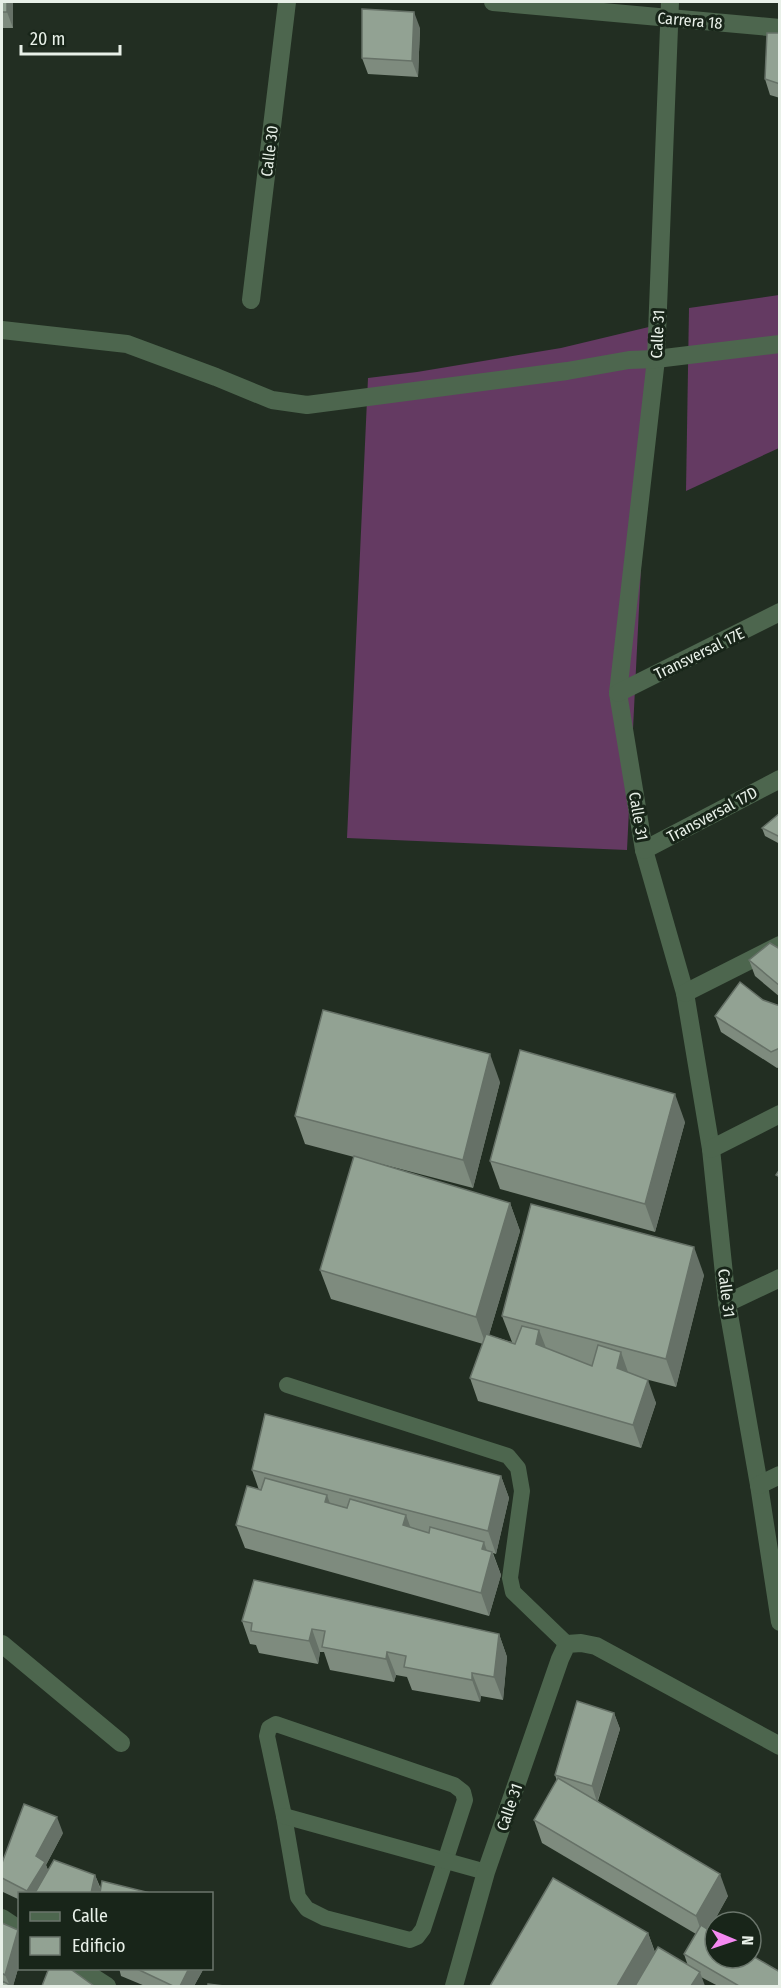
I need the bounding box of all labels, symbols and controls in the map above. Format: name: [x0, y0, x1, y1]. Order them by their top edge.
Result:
street label: Carrera 18: [657, 8, 723, 33]
scale bar: [21, 18, 120, 56]
text: 20 m: [30, 28, 65, 50]
street label: Calle 30: [257, 124, 282, 178]
street label: Calle 31: [647, 309, 668, 359]
street label: Transversal 17E: [651, 623, 747, 683]
street label: Transversal 17D: [664, 783, 761, 846]
street label: Calle 31: [625, 790, 652, 842]
street label: Calle 31: [714, 1268, 739, 1318]
street label: Calle 31: [493, 1781, 526, 1833]
legend: [18, 1892, 213, 1970]
text: Calle: [72, 1905, 108, 1927]
north arrow: [703, 1910, 763, 1970]
text: Edificio: [72, 1935, 125, 1957]
text: N: [738, 1935, 757, 1946]

